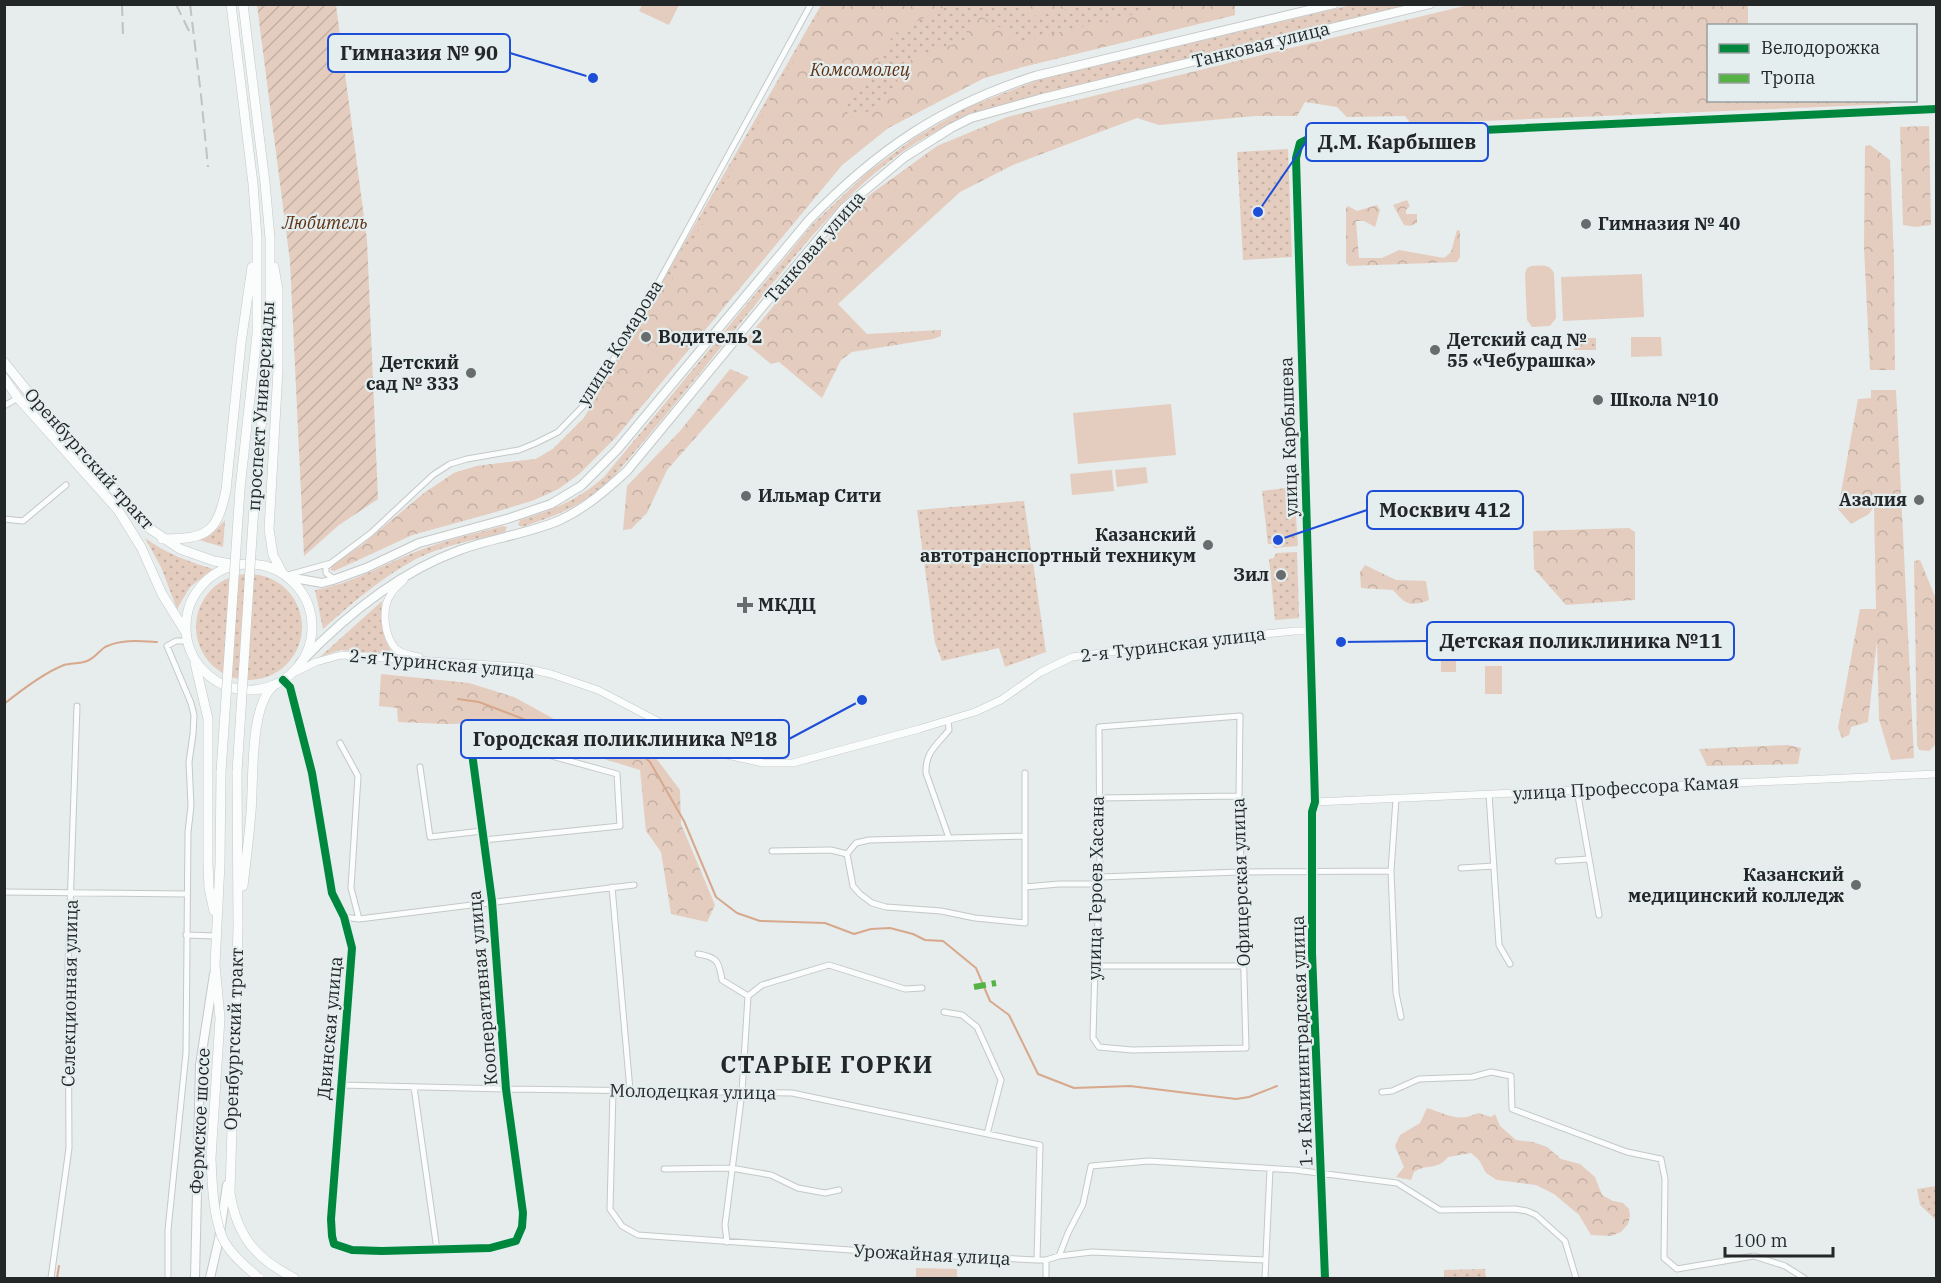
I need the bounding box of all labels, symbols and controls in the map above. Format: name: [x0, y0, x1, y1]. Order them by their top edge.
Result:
street label: Танковая улица: [1190, 16, 1332, 73]
legend: [1707, 24, 1917, 102]
callout: Гимназия № 90: [328, 34, 510, 72]
text: Велодорожка: [1761, 36, 1880, 59]
text: Гимназия № 90: [340, 39, 498, 66]
park label: Комсомолец: [809, 58, 911, 81]
text: Тропа: [1761, 66, 1816, 89]
callout: Д.М. Карбышев: [1306, 123, 1488, 161]
text: Д.М. Карбышев: [1318, 128, 1476, 155]
street label: Танковая улица: [760, 186, 870, 307]
park label: Любитель: [281, 211, 368, 234]
place label: Гимназия № 40: [1598, 212, 1741, 235]
marker: Гимназия № 40: [1579, 217, 1593, 231]
street label: улица Комарова: [572, 275, 668, 410]
street label: проспект Универсиады: [242, 300, 279, 512]
place label: Водитель 2: [658, 325, 763, 348]
place label: Детский сад № 55 «Чебурашка»: [1447, 328, 1596, 372]
marker: Водитель 2: [639, 330, 653, 344]
marker: Детский сад № 55 «Чебурашка»: [1428, 343, 1442, 357]
place label: Детский сад № 333: [366, 351, 459, 395]
street label: улица Карбышева: [1274, 356, 1303, 517]
marker: Детский сад № 333: [464, 366, 478, 380]
street label: Оренбургский тракт: [20, 383, 159, 534]
place label: Школа №10: [1610, 388, 1719, 411]
marker: Школа №10: [1591, 393, 1605, 407]
place label: Ильмар Сити: [758, 484, 881, 507]
place label: Азалия: [1839, 488, 1907, 511]
marker: Ильмар Сити: [739, 489, 753, 503]
callout: Москвич 412: [1367, 491, 1523, 529]
marker: Азалия: [1912, 493, 1926, 507]
text: Москвич 412: [1379, 496, 1511, 523]
place label: Казанский автотранспортный техникум: [920, 523, 1196, 567]
marker: Казанский автотранспортный техникум: [1201, 538, 1215, 552]
place label: Зил: [1233, 563, 1269, 586]
marker: Зил: [1274, 568, 1288, 582]
place label: МКДЦ: [758, 593, 816, 616]
marker: МКДЦ: [736, 596, 754, 614]
street label: 2-я Туринская улица: [1079, 622, 1267, 667]
callout: Детская поликлиника №11: [1427, 622, 1734, 660]
text: Детская поликлиника №11: [1439, 627, 1723, 654]
street label: 2-я Туринская улица: [348, 644, 536, 683]
callout: Городская поликлиника №18: [461, 720, 789, 758]
text: Городская поликлиника №18: [473, 725, 777, 752]
street label: улица Профессора Камая: [1512, 770, 1740, 805]
street label: улица Героев Хасана: [1082, 796, 1109, 980]
street label: Офицерская улица: [1226, 797, 1255, 967]
place label: Казанский медицинский колледж: [1628, 863, 1845, 907]
marker: Казанский медицинский колледж: [1849, 878, 1863, 892]
street label: Кооперативная улица: [463, 889, 502, 1087]
street label: Селекционная улица: [56, 899, 83, 1087]
street label: 1-я Калининградская улица: [1286, 915, 1317, 1167]
street label: Оренбургский тракт: [219, 947, 248, 1131]
street label: Двинская улица: [312, 955, 347, 1101]
street label: Фермское шоссе: [184, 1047, 215, 1195]
district label: СТАРЫЕ ГОРКИ: [720, 1048, 934, 1080]
street label: Молодецкая улица: [609, 1079, 777, 1104]
scale bar: [1725, 1220, 1833, 1258]
text: 100 m: [1734, 1229, 1788, 1252]
street label: Урожайная улица: [853, 1239, 1011, 1270]

